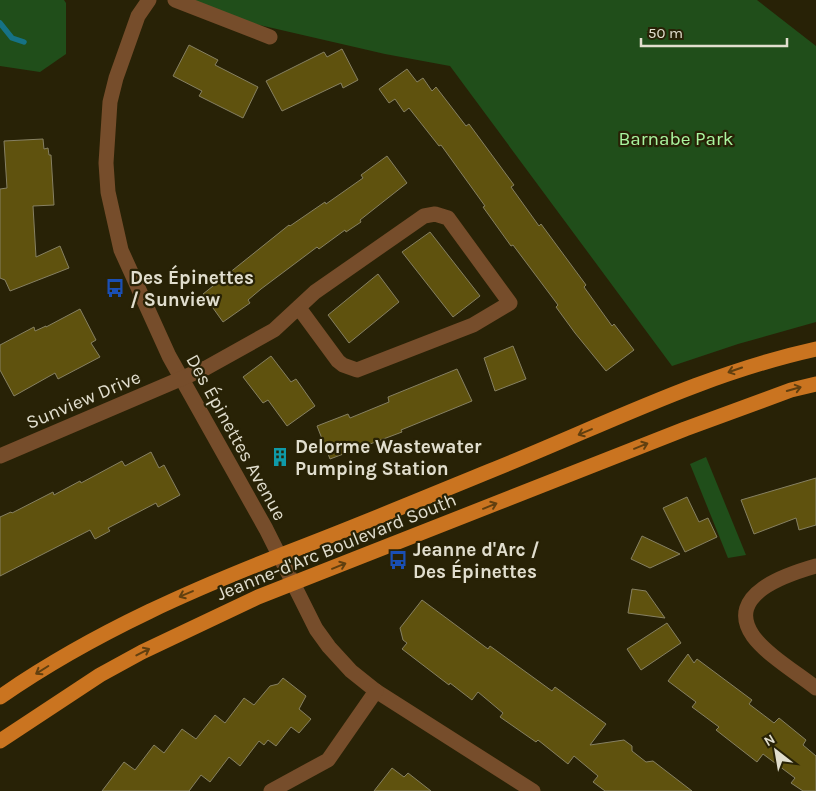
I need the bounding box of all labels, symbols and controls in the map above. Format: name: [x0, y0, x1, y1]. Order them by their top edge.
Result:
scale bar: [641, 15, 787, 47]
text: 50 m: [648, 24, 683, 42]
park label: Barnabe Park: [618, 128, 734, 150]
place label: Des Épinettes / Sunview: [130, 264, 254, 311]
bus stop icon: Des Épinettes / Sunview: [104, 277, 126, 299]
street label: Des Épinettes Avenue: [181, 350, 292, 524]
street label: Sunview Drive: [23, 366, 144, 434]
one-way arrow: [727, 366, 743, 376]
one-way arrow: [785, 384, 801, 394]
one-way arrow: [578, 427, 593, 437]
place label: Delorme Wastewater Pumping Station: [295, 436, 482, 480]
one-way arrow: [633, 441, 649, 450]
building icon: Delorme Wastewater Pumping Station: [269, 446, 291, 468]
street label: Jeanne-d'Arc Boulevard South: [213, 489, 459, 605]
one-way arrow: [482, 501, 498, 510]
place label: Jeanne d'Arc / Des Épinettes: [413, 539, 539, 583]
bus stop icon: Jeanne d'Arc / Des Épinettes: [387, 549, 409, 571]
one-way arrow: [331, 561, 347, 570]
one-way arrow: [179, 589, 194, 599]
one-way arrow: [135, 647, 150, 656]
one-way arrow: [36, 665, 50, 675]
north arrow: [751, 726, 801, 776]
text: N: [761, 730, 778, 750]

